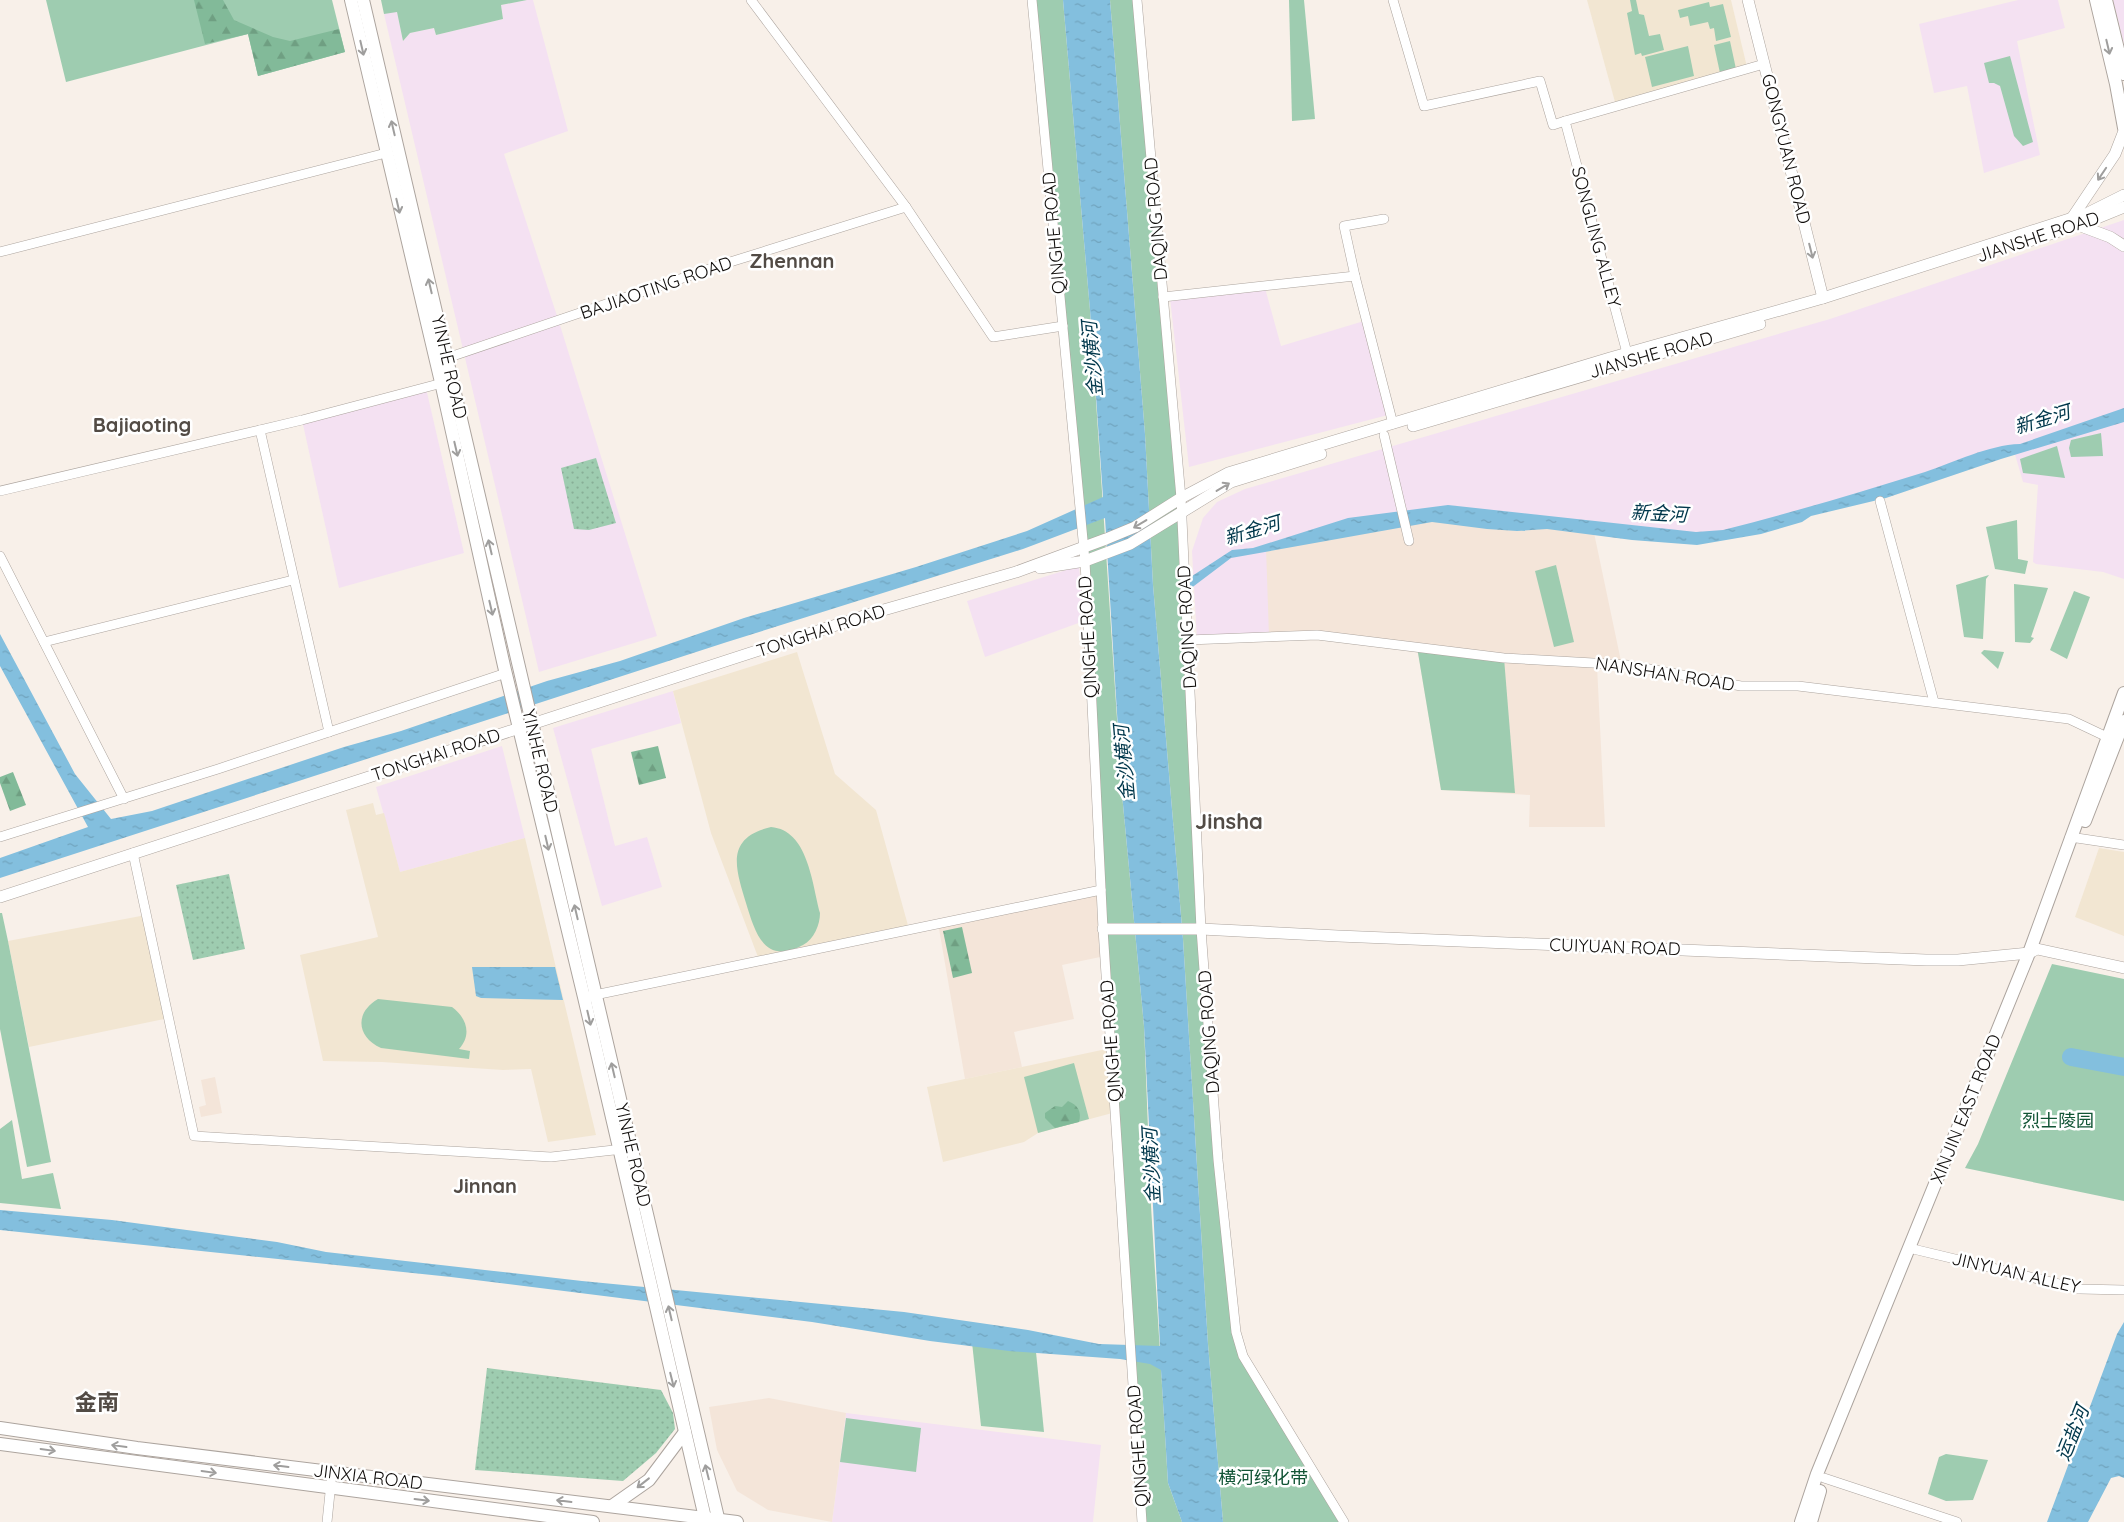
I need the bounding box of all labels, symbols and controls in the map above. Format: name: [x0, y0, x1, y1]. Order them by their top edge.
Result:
one-way arrow: [358, 39, 367, 55]
one-way arrow: [2104, 39, 2113, 55]
street label: GONGYUAN ROAD: [1757, 71, 1816, 226]
one-way arrow: [388, 120, 397, 136]
street label: DAQING ROAD: [1139, 156, 1172, 282]
street label: SONGLING ALLEY: [1567, 164, 1626, 310]
one-way arrow: [2097, 167, 2107, 181]
street label: QINGHE ROAD: [1037, 171, 1070, 295]
one-way arrow: [394, 197, 403, 213]
street label: JIANSHE ROAD: [1973, 206, 2102, 267]
one-way arrow: [1807, 242, 1816, 258]
district label: Zhennan: [750, 248, 834, 273]
street label: BAJIAOTING ROAD: [577, 251, 735, 324]
one-way arrow: [425, 278, 434, 294]
street label: YINHE ROAD: [426, 313, 473, 421]
water label: 金沙横河: [1076, 316, 1107, 398]
street label: JIANSHE ROAD: [1586, 326, 1716, 383]
water label: 新金河: [2011, 398, 2077, 439]
district label: Bajiaoting: [93, 412, 191, 437]
one-way arrow: [452, 441, 461, 457]
one-way arrow: [1216, 481, 1230, 491]
water label: 新金河: [1630, 500, 1692, 527]
water label: 新金河: [1221, 509, 1287, 550]
one-way arrow: [1133, 519, 1147, 529]
one-way arrow: [485, 539, 494, 555]
street label: DAQING ROAD: [1172, 565, 1201, 689]
street label: QINGHE ROAD: [1073, 575, 1102, 699]
one-way arrow: [487, 599, 496, 615]
street label: TONGHAI ROAD: [754, 599, 888, 662]
street label: NANSHAN ROAD: [1594, 651, 1736, 696]
street label: YINHE ROAD: [517, 707, 564, 815]
water label: 金沙横河: [1108, 720, 1139, 802]
street label: TONGHAI ROAD: [369, 723, 503, 786]
district label: Jinsha: [1195, 807, 1263, 835]
one-way arrow: [543, 834, 552, 850]
one-way arrow: [571, 904, 580, 920]
street label: CUIYUAN ROAD: [1549, 933, 1681, 960]
street label: DAQING ROAD: [1193, 970, 1224, 1094]
street label: QINGHE ROAD: [1095, 979, 1126, 1103]
one-way arrow: [585, 1010, 594, 1026]
street label: XINJIN EAST ROAD: [1925, 1031, 2006, 1187]
one-way arrow: [608, 1062, 617, 1078]
street label: YINHE ROAD: [610, 1101, 657, 1209]
park label: 烈士陵园: [2022, 1109, 2094, 1132]
water label: 金沙横河: [1137, 1123, 1165, 1205]
district label: Jinnan: [453, 1173, 517, 1198]
street label: JINYUAN ALLEY: [1950, 1247, 2083, 1298]
one-way arrow: [665, 1306, 674, 1322]
one-way arrow: [668, 1371, 677, 1387]
street label: QINGHE ROAD: [1122, 1384, 1153, 1508]
district label: 金南: [75, 1388, 119, 1416]
water label: 运盐河: [2050, 1398, 2095, 1464]
one-way arrow: [112, 1440, 128, 1450]
one-way arrow: [40, 1445, 56, 1455]
street label: JINXIA ROAD: [312, 1458, 424, 1495]
one-way arrow: [273, 1461, 289, 1471]
one-way arrow: [701, 1464, 711, 1480]
park label: 横河绿化带: [1218, 1466, 1308, 1489]
one-way arrow: [201, 1467, 217, 1477]
one-way arrow: [637, 1478, 650, 1489]
one-way arrow: [414, 1495, 430, 1505]
one-way arrow: [556, 1496, 572, 1506]

